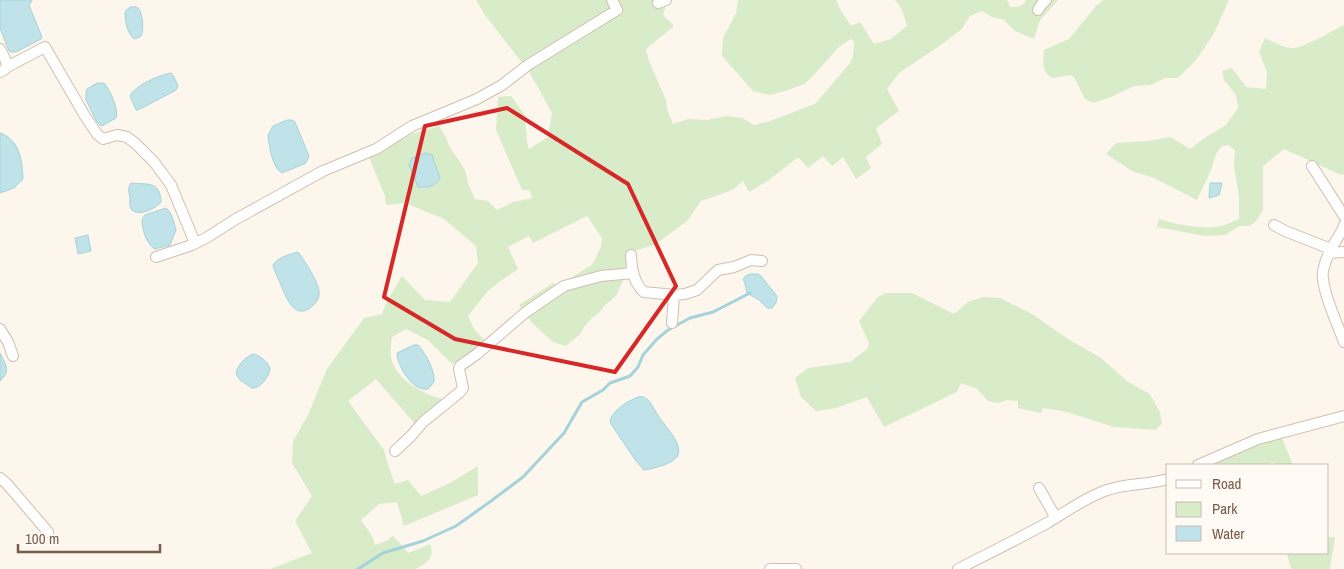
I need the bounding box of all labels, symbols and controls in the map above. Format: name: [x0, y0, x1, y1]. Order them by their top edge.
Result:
legend: [1166, 464, 1329, 554]
text: Road: [1212, 473, 1241, 494]
text: Park: [1212, 498, 1238, 519]
scale bar: [18, 522, 160, 554]
text: Water: [1212, 523, 1244, 544]
text: 100 m: [25, 528, 59, 549]

